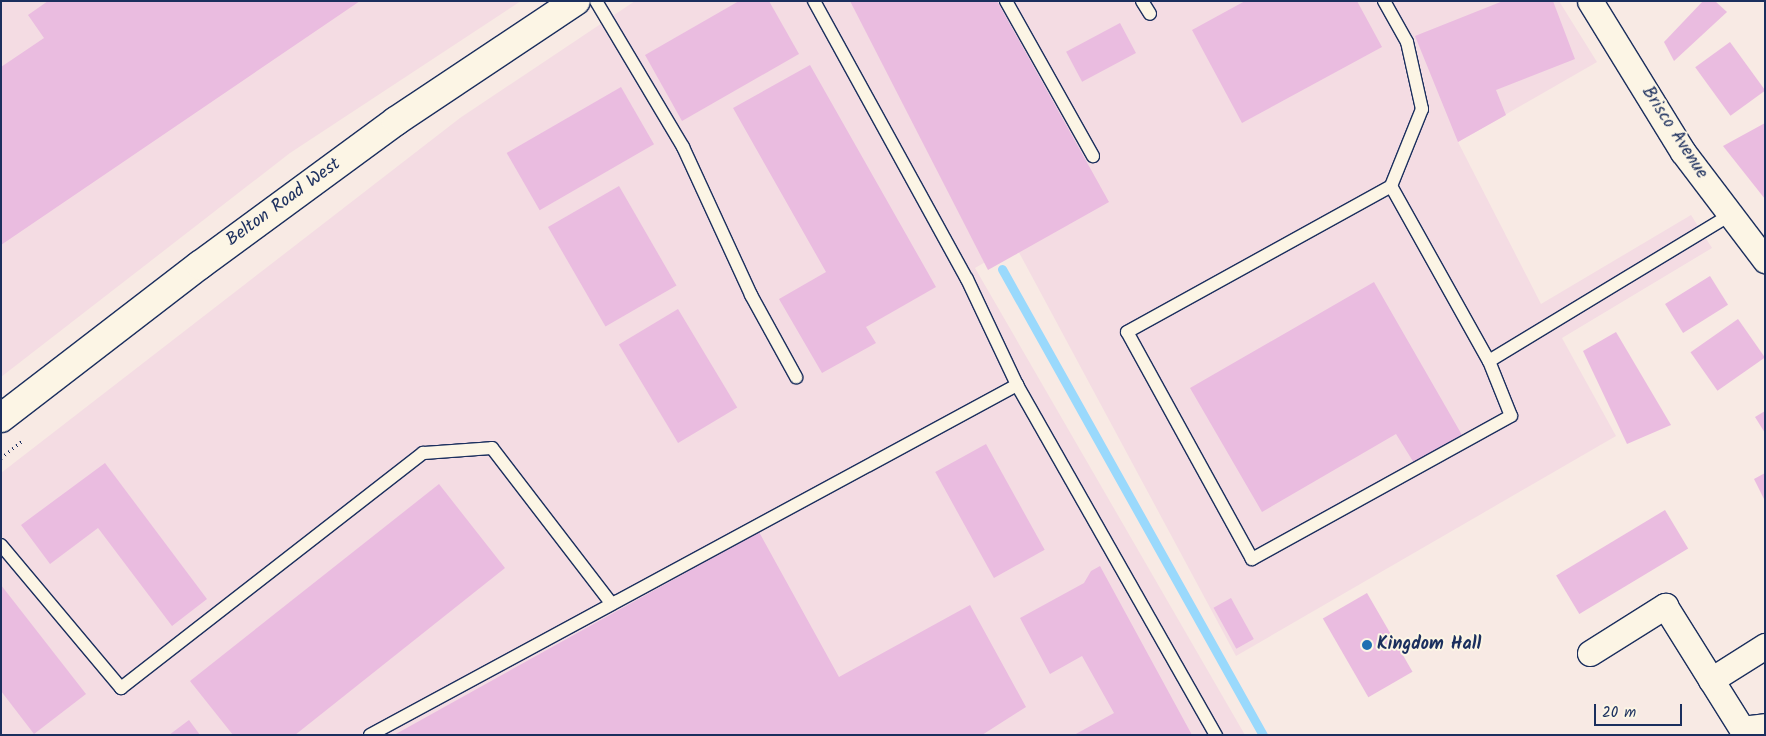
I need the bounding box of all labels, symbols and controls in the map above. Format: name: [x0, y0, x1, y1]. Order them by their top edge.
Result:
street label: Brisco Avenue: [1636, 83, 1712, 183]
street label: Belton Road West: [223, 154, 345, 252]
place label: Kingdom Hall: [1377, 634, 1481, 656]
marker: Kingdom Hall: [1361, 639, 1373, 651]
scale bar: [1596, 694, 1684, 726]
text: 20 m: [1602, 701, 1636, 725]

